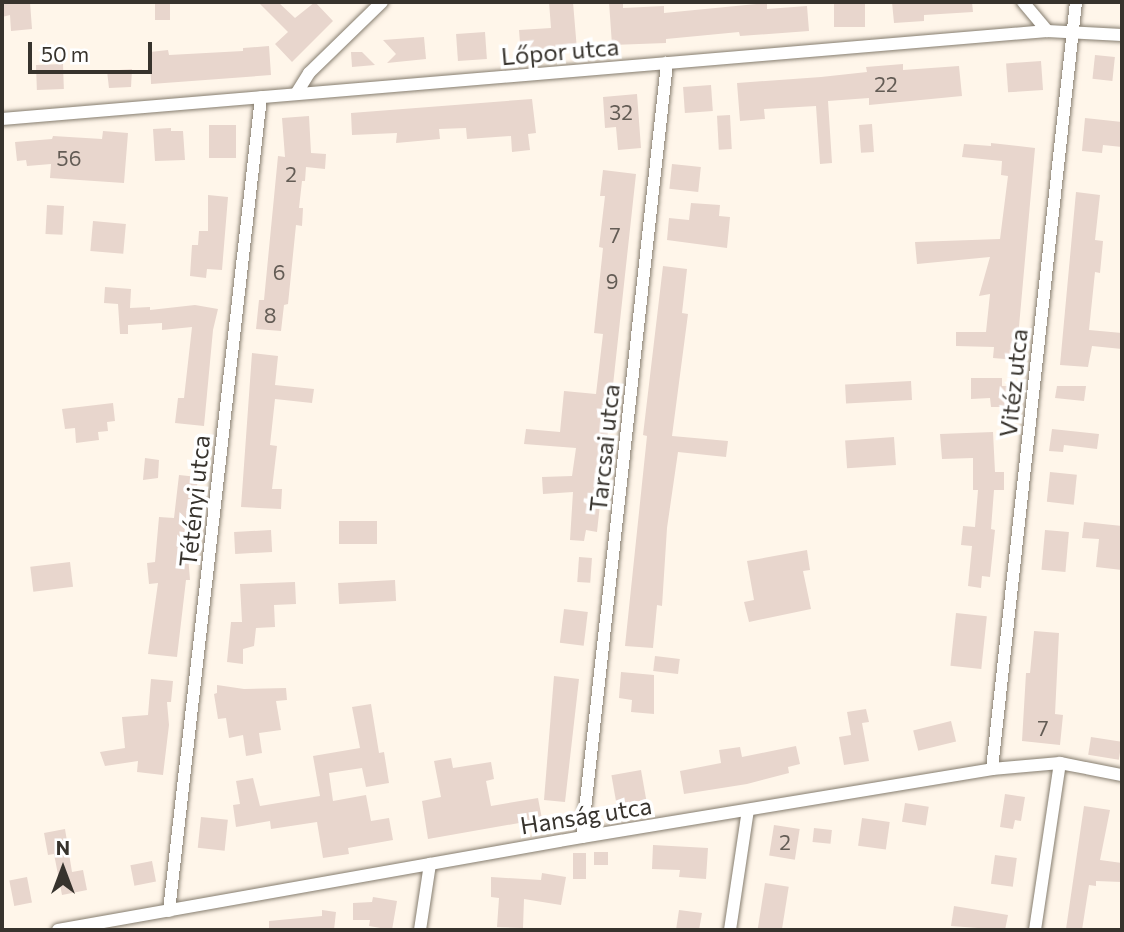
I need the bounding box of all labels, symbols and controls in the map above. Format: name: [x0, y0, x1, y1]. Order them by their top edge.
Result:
scale bar: [32, 28, 156, 72]
street label: Lőpor utca: [500, 31, 620, 71]
text: 50 m: [41, 41, 89, 66]
house number: 22: [874, 71, 898, 97]
house number: 32: [609, 99, 633, 125]
house number: 56: [57, 145, 81, 171]
house number: 2: [285, 161, 297, 187]
house number: 7: [609, 222, 621, 248]
house number: 6: [273, 259, 285, 285]
house number: 9: [606, 268, 618, 294]
house number: 8: [264, 302, 276, 328]
street label: Vitéz utca: [993, 327, 1033, 439]
street label: Tarcsai utca: [583, 383, 625, 513]
street label: Tétényi utca: [173, 434, 215, 568]
house number: 7: [1037, 715, 1049, 741]
street label: Hanság utca: [518, 790, 654, 840]
house number: 2: [779, 829, 791, 855]
north arrow: [28, 834, 98, 904]
text: N: [56, 836, 70, 859]

